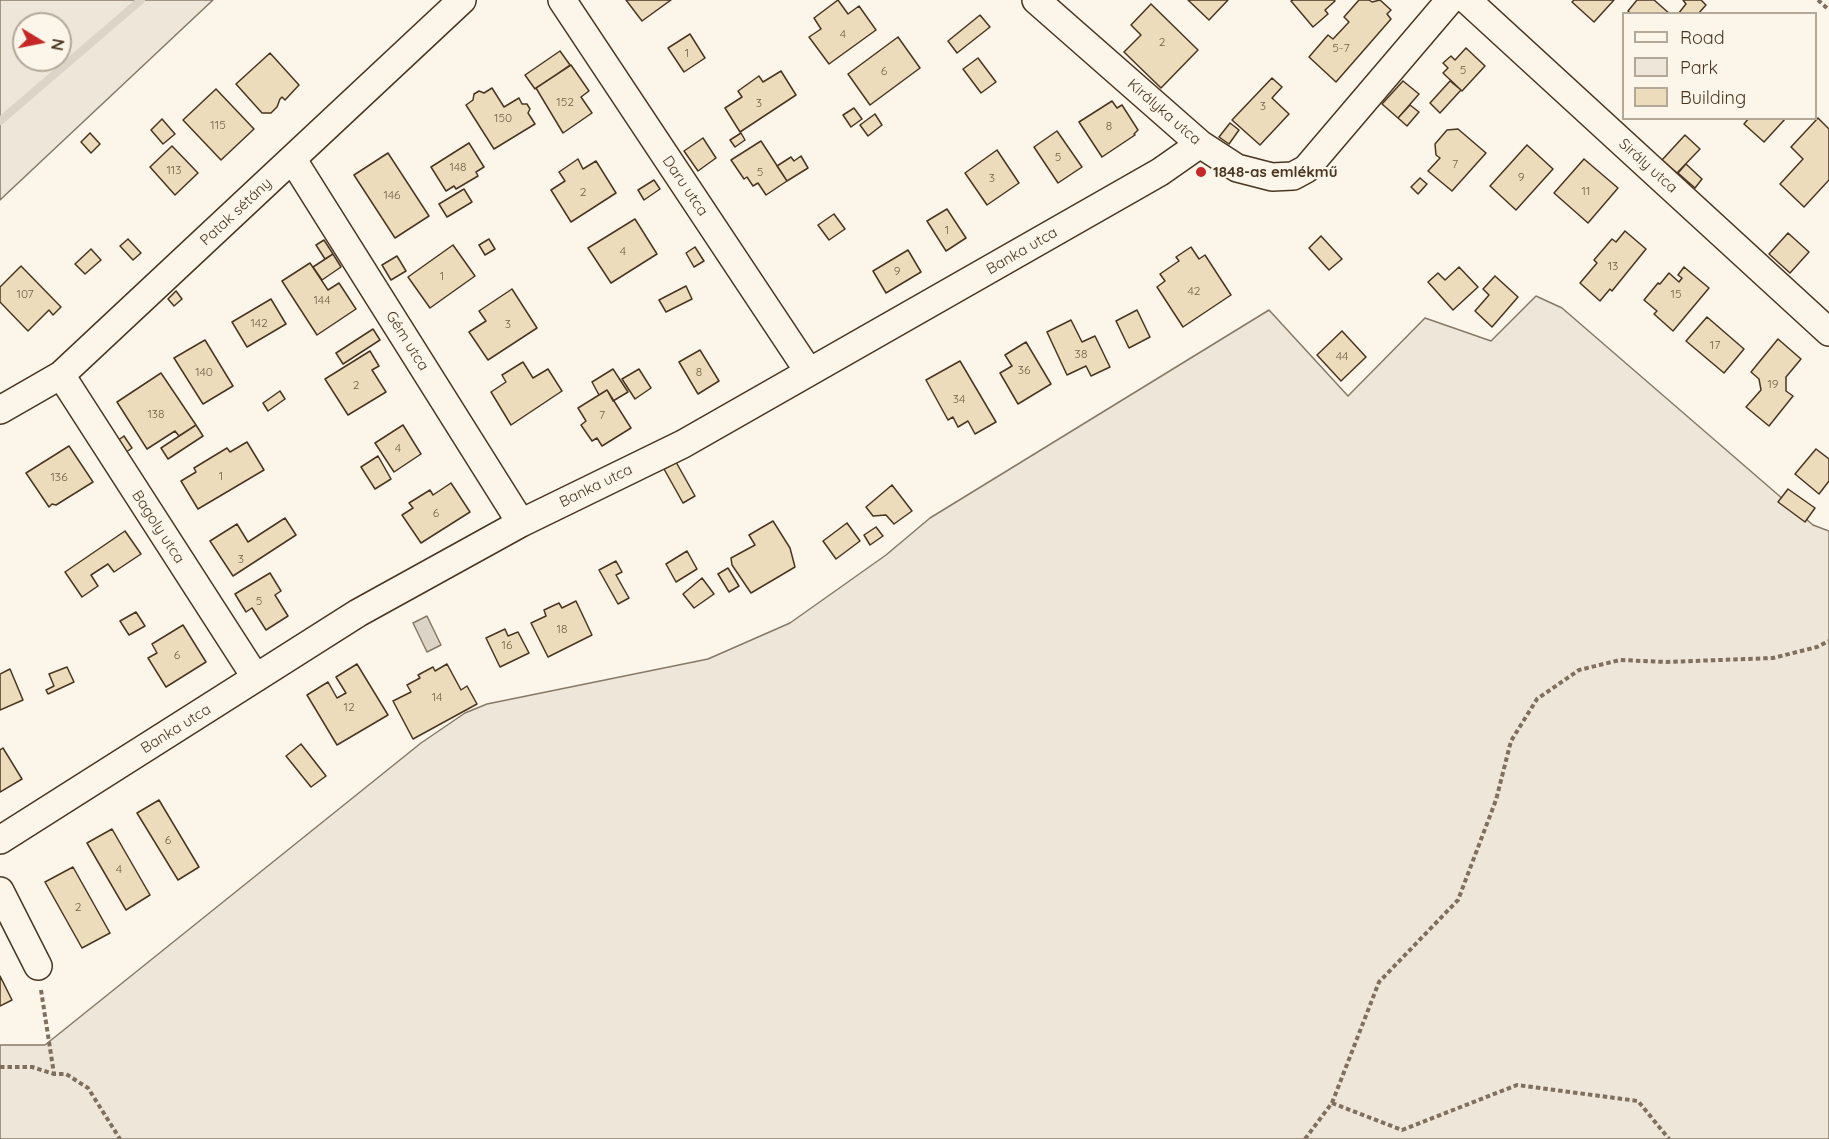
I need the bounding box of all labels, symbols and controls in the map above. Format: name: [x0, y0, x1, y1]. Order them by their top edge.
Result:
north arrow: [12, 12, 72, 72]
legend: [1622, 12, 1817, 120]
text: Road: [1680, 26, 1725, 49]
house number: 4: [840, 27, 846, 41]
house number: 2: [1159, 35, 1165, 49]
text: N: [47, 37, 69, 52]
house number: 5-7: [1332, 41, 1350, 55]
house number: 1: [685, 46, 689, 60]
text: Park: [1680, 56, 1718, 79]
house number: 5: [1460, 63, 1466, 77]
house number: 6: [881, 64, 887, 78]
street label: Királyka utca: [1124, 75, 1204, 149]
text: Building: [1680, 86, 1746, 109]
house number: 152: [556, 95, 574, 109]
house number: 3: [756, 96, 762, 110]
house number: 3: [1260, 99, 1266, 113]
house number: 150: [494, 111, 512, 125]
house number: 115: [210, 118, 226, 132]
house number: 8: [1106, 119, 1112, 133]
street label: Sirály utca: [1615, 135, 1681, 197]
house number: 5: [1055, 150, 1061, 164]
street label: Daru utca: [658, 152, 712, 220]
house number: 7: [1452, 157, 1458, 171]
house number: 148: [449, 160, 467, 174]
house number: 113: [166, 163, 182, 177]
place label: 1848-as emlékmű: [1213, 163, 1337, 181]
house number: 5: [757, 165, 763, 179]
marker: 1848-as emlékmű: [1194, 165, 1208, 179]
house number: 9: [1518, 170, 1524, 184]
house number: 3: [989, 171, 995, 185]
street label: Patak sétány: [197, 174, 275, 250]
house number: 11: [1582, 184, 1590, 198]
house number: 2: [580, 185, 586, 199]
house number: 146: [383, 188, 401, 202]
house number: 1: [945, 223, 949, 237]
street label: Banka utca: [983, 223, 1061, 279]
house number: 4: [620, 244, 626, 258]
house number: 13: [1608, 259, 1618, 273]
house number: 9: [894, 264, 900, 278]
house number: 1: [440, 269, 444, 283]
house number: 42: [1188, 284, 1200, 298]
house number: 107: [16, 287, 34, 301]
house number: 15: [1671, 287, 1681, 301]
house number: 144: [314, 293, 330, 307]
street label: Gém utca: [382, 308, 432, 374]
house number: 142: [250, 316, 268, 330]
house number: 3: [505, 317, 511, 331]
house number: 17: [1710, 338, 1720, 352]
house number: 38: [1075, 347, 1087, 361]
house number: 44: [1336, 349, 1348, 363]
house number: 36: [1018, 363, 1030, 377]
house number: 140: [195, 365, 213, 379]
house number: 8: [696, 365, 702, 379]
house number: 19: [1767, 377, 1779, 391]
house number: 2: [353, 378, 359, 392]
house number: 34: [953, 392, 965, 406]
house number: 138: [147, 407, 165, 421]
house number: 7: [599, 408, 605, 422]
house number: 4: [395, 441, 401, 455]
street label: Banka utca: [557, 461, 635, 511]
house number: 1: [219, 469, 223, 483]
house number: 136: [50, 470, 68, 484]
street label: Bagoly utca: [128, 487, 188, 567]
house number: 6: [433, 506, 439, 520]
house number: 3: [238, 552, 244, 566]
house number: 5: [256, 594, 262, 608]
house number: 18: [557, 622, 567, 636]
house number: 16: [502, 638, 512, 652]
house number: 6: [174, 648, 180, 662]
house number: 14: [432, 690, 442, 704]
street label: Banka utca: [138, 700, 214, 758]
house number: 12: [343, 700, 355, 714]
house number: 6: [165, 833, 171, 847]
house number: 4: [116, 862, 122, 876]
house number: 2: [75, 900, 81, 914]

